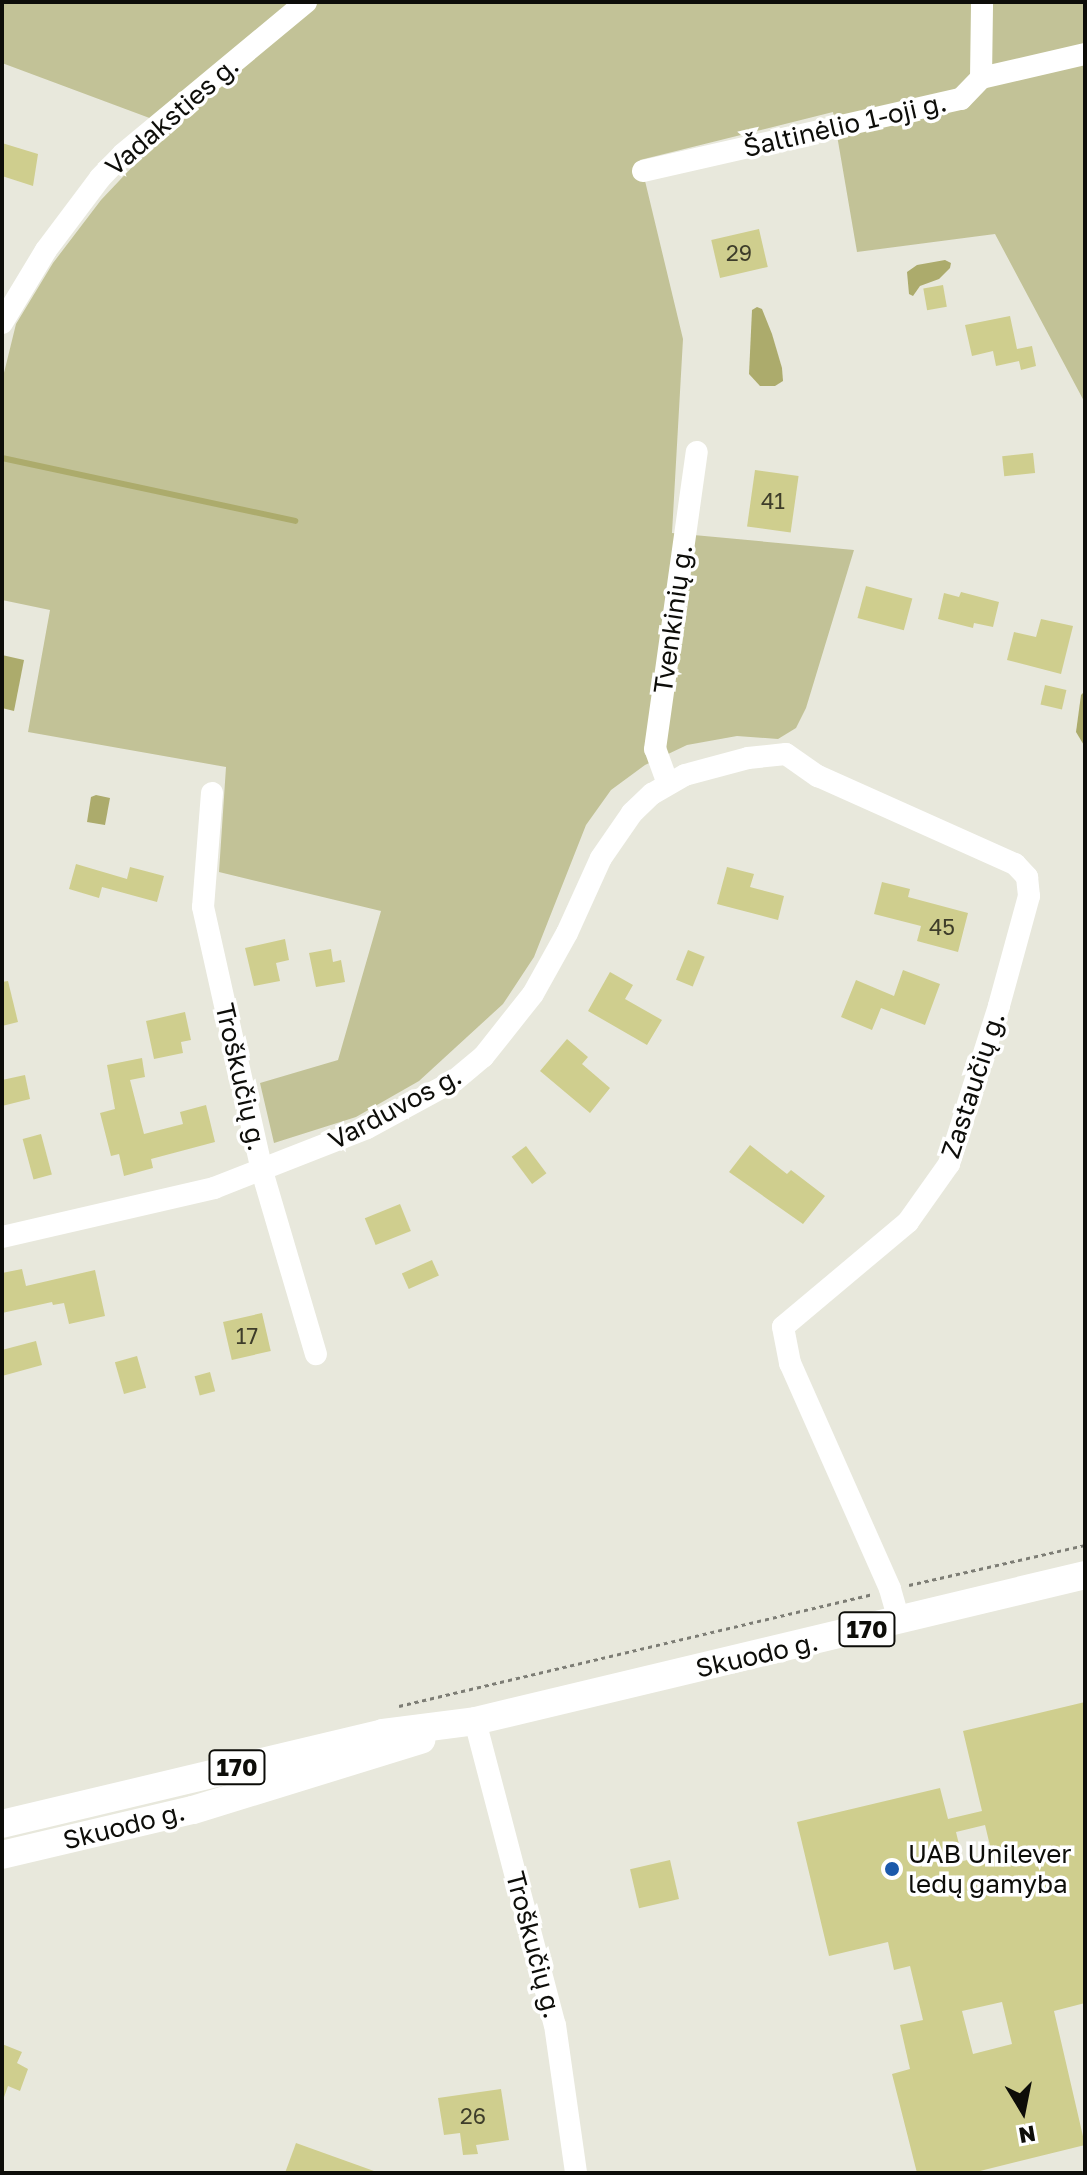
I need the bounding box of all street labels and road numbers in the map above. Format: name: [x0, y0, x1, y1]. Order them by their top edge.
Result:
street label: Vadaksties g.: [99, 50, 245, 182]
street label: Šaltinėlio 1-oji g.: [741, 86, 949, 164]
street label: Tvenkinių g.: [647, 543, 699, 695]
street label: Troškučių g.: [209, 1000, 273, 1154]
street label: Zastaučių g.: [935, 1008, 1011, 1162]
street label: Varduvos g.: [323, 1060, 467, 1156]
road number: 170: [837, 1609, 897, 1649]
street label: Skuodo g.: [693, 1626, 821, 1684]
road number: 170: [207, 1747, 267, 1787]
street label: Skuodo g.: [60, 1796, 188, 1856]
street label: Troškučių g.: [499, 1868, 569, 2022]

